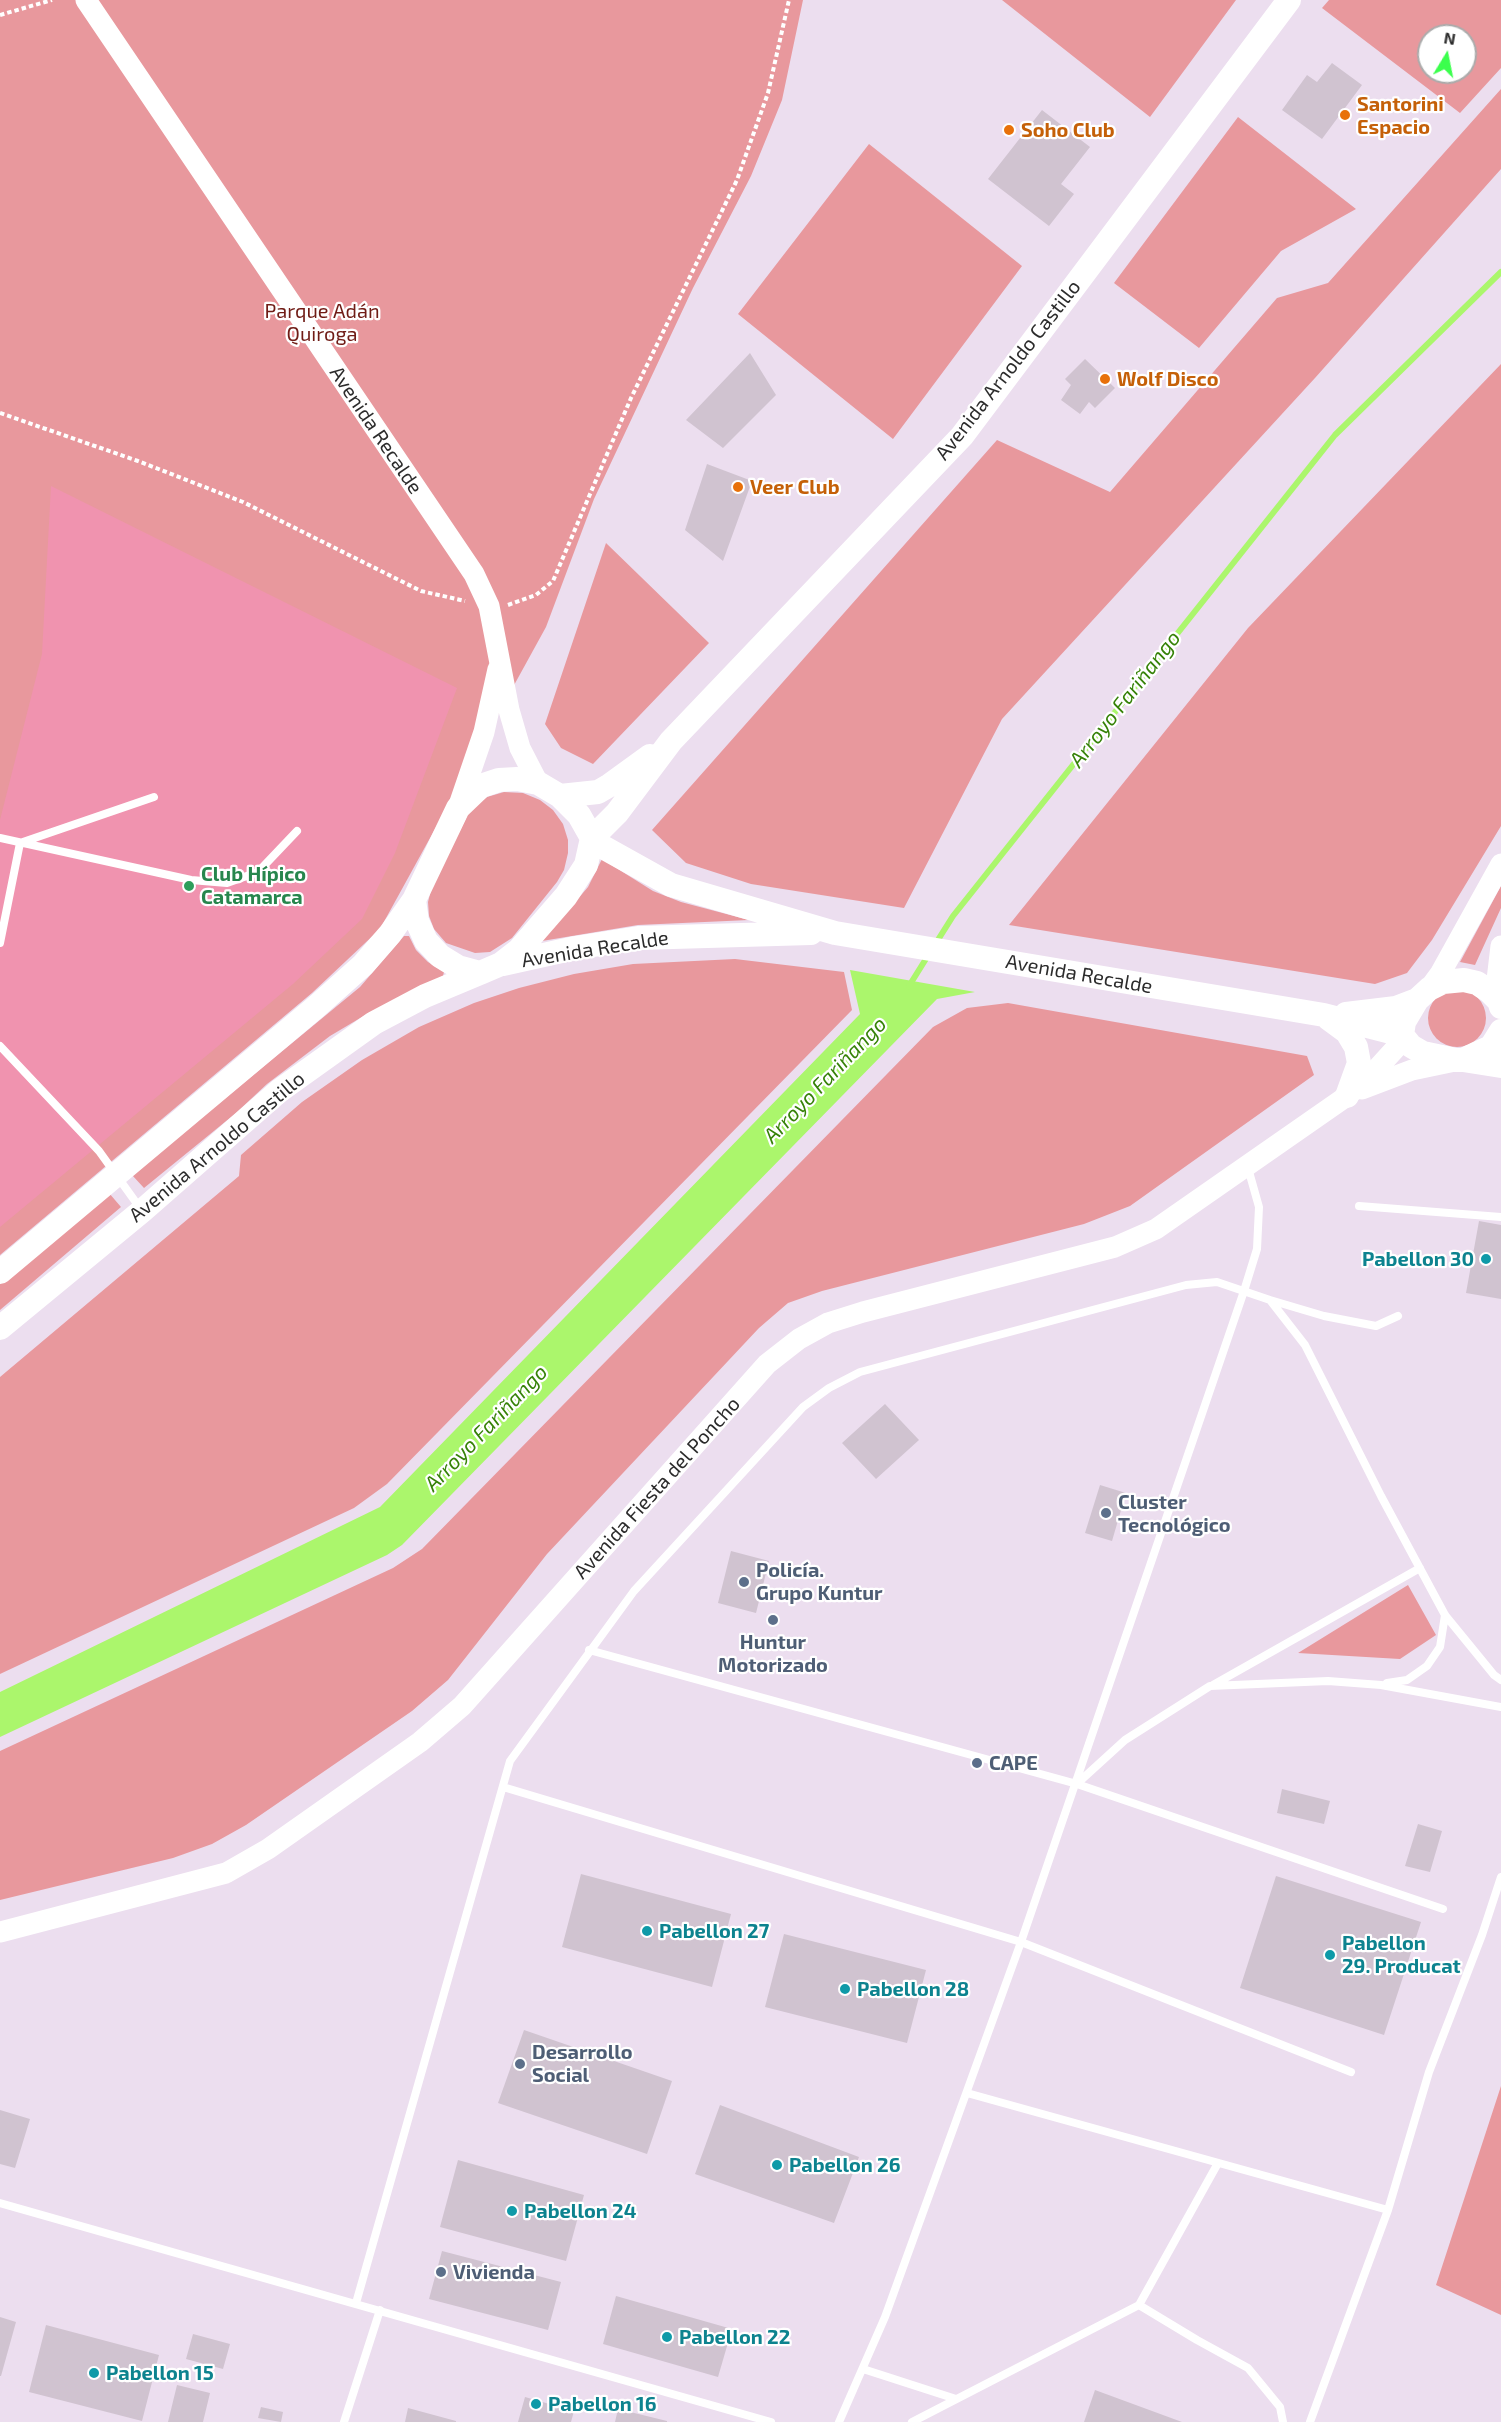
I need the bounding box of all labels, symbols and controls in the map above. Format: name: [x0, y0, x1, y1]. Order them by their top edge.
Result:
north arrow: [1417, 24, 1477, 84]
text: N: [1443, 27, 1457, 48]
place label: Santorini Espacio: [1357, 92, 1444, 139]
marker: Santorini Espacio: [1338, 108, 1352, 122]
place label: Soho Club: [1021, 118, 1115, 142]
marker: Soho Club: [1002, 123, 1016, 137]
street label: Avenida Arnoldo Castillo: [930, 275, 1086, 465]
park label: Parque Adán Quiroga: [265, 299, 379, 346]
street label: Avenida Recalde: [324, 362, 428, 498]
place label: Wolf Disco: [1117, 367, 1218, 391]
marker: Wolf Disco: [1098, 372, 1112, 386]
place label: Veer Club: [750, 475, 840, 499]
marker: Veer Club: [731, 480, 745, 494]
water label: Arroyo Fariñango: [1064, 626, 1186, 772]
place label: Club Hípico Catamarca: [201, 862, 306, 909]
marker: Club Hípico Catamarca: [182, 879, 196, 893]
street label: Avenida Recalde: [520, 926, 670, 972]
street label: Avenida Recalde: [1004, 949, 1154, 999]
water label: Arroyo Fariñango: [758, 1012, 892, 1148]
street label: Avenida Arnoldo Castillo: [124, 1067, 310, 1227]
place label: Pabellon 30: [1362, 1247, 1474, 1271]
marker: Pabellon 30: [1479, 1252, 1493, 1266]
water label: Arroyo Fariñango: [419, 1360, 553, 1496]
street label: Avenida Fiesta del Poncho: [569, 1392, 745, 1584]
place label: Cluster Tecnológico: [1118, 1490, 1231, 1537]
marker: Cluster Tecnológico: [1099, 1506, 1113, 1520]
place label: Policía. Grupo Kuntur: [756, 1558, 883, 1605]
marker: Policía. Grupo Kuntur: [737, 1575, 751, 1589]
marker: Huntur Motorizado: [766, 1613, 780, 1627]
place label: Huntur Motorizado: [718, 1630, 828, 1677]
place label: CAPE: [989, 1751, 1038, 1775]
marker: CAPE: [970, 1756, 984, 1770]
place label: Pabellon 27: [659, 1919, 769, 1943]
marker: Pabellon 27: [640, 1924, 654, 1938]
place label: Pabellon 29. Producat: [1342, 1931, 1461, 1978]
marker: Pabellon 29. Producat: [1323, 1948, 1337, 1962]
place label: Pabellon 28: [857, 1977, 969, 2001]
marker: Pabellon 28: [838, 1982, 852, 1996]
place label: Desarrollo Social: [532, 2040, 633, 2087]
marker: Desarrollo Social: [513, 2057, 527, 2071]
place label: Pabellon 26: [789, 2153, 901, 2177]
marker: Pabellon 26: [770, 2158, 784, 2172]
place label: Pabellon 24: [524, 2199, 636, 2223]
marker: Pabellon 24: [505, 2204, 519, 2218]
place label: Vivienda: [453, 2260, 535, 2284]
marker: Vivienda: [434, 2265, 448, 2279]
place label: Pabellon 22: [679, 2325, 790, 2349]
marker: Pabellon 22: [660, 2330, 674, 2344]
place label: Pabellon 15: [106, 2361, 214, 2385]
marker: Pabellon 15: [87, 2366, 101, 2380]
place label: Pabellon 16: [548, 2392, 657, 2416]
marker: Pabellon 16: [529, 2397, 543, 2411]

